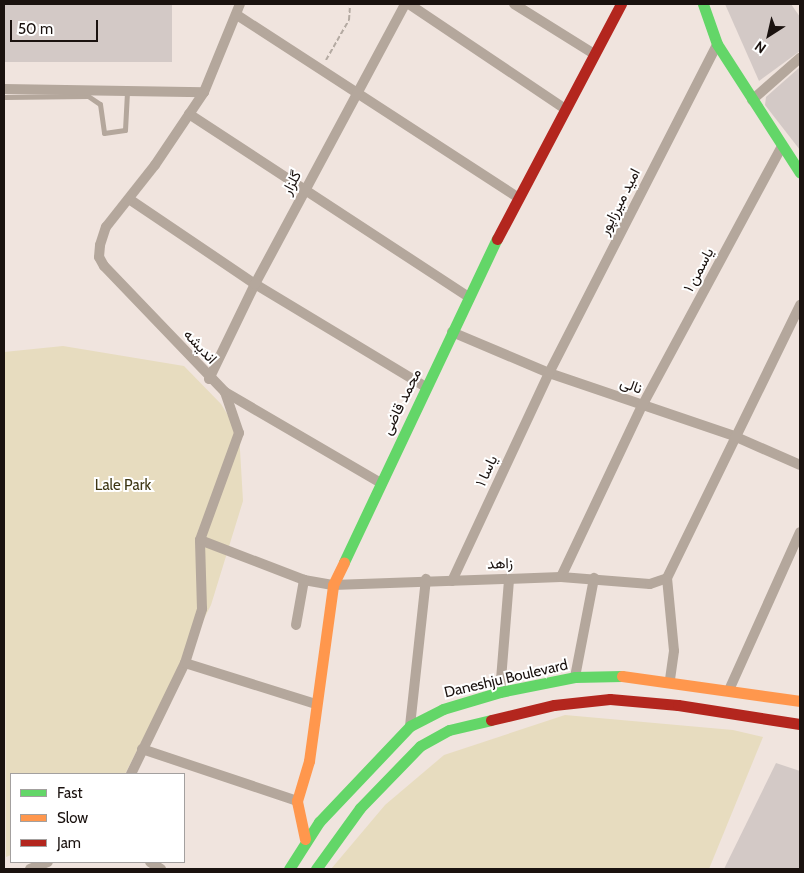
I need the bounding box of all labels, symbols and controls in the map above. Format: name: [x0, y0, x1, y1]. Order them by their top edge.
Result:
scale bar: [12, 10, 100, 42]
north arrow: [744, 10, 794, 60]
text: 50 m: [18, 20, 53, 38]
text: N: [751, 37, 770, 58]
street label: امید میرزاپور: [595, 166, 645, 238]
street label: گلزار: [278, 168, 306, 198]
street label: یاسمن ۱: [680, 245, 718, 295]
street label: اندیشه: [179, 326, 221, 368]
street label: محمد قاضی: [378, 366, 426, 438]
street label: نالی: [617, 374, 645, 398]
street label: یاسا ۱: [472, 453, 502, 489]
park label: Lale Park: [95, 477, 151, 495]
street label: زاهد: [487, 555, 513, 573]
street label: Daneshju Boulevard: [442, 656, 570, 702]
legend: [10, 773, 185, 863]
text: Fast: [57, 784, 82, 802]
text: Slow: [57, 809, 88, 827]
text: Jam: [57, 834, 81, 852]

